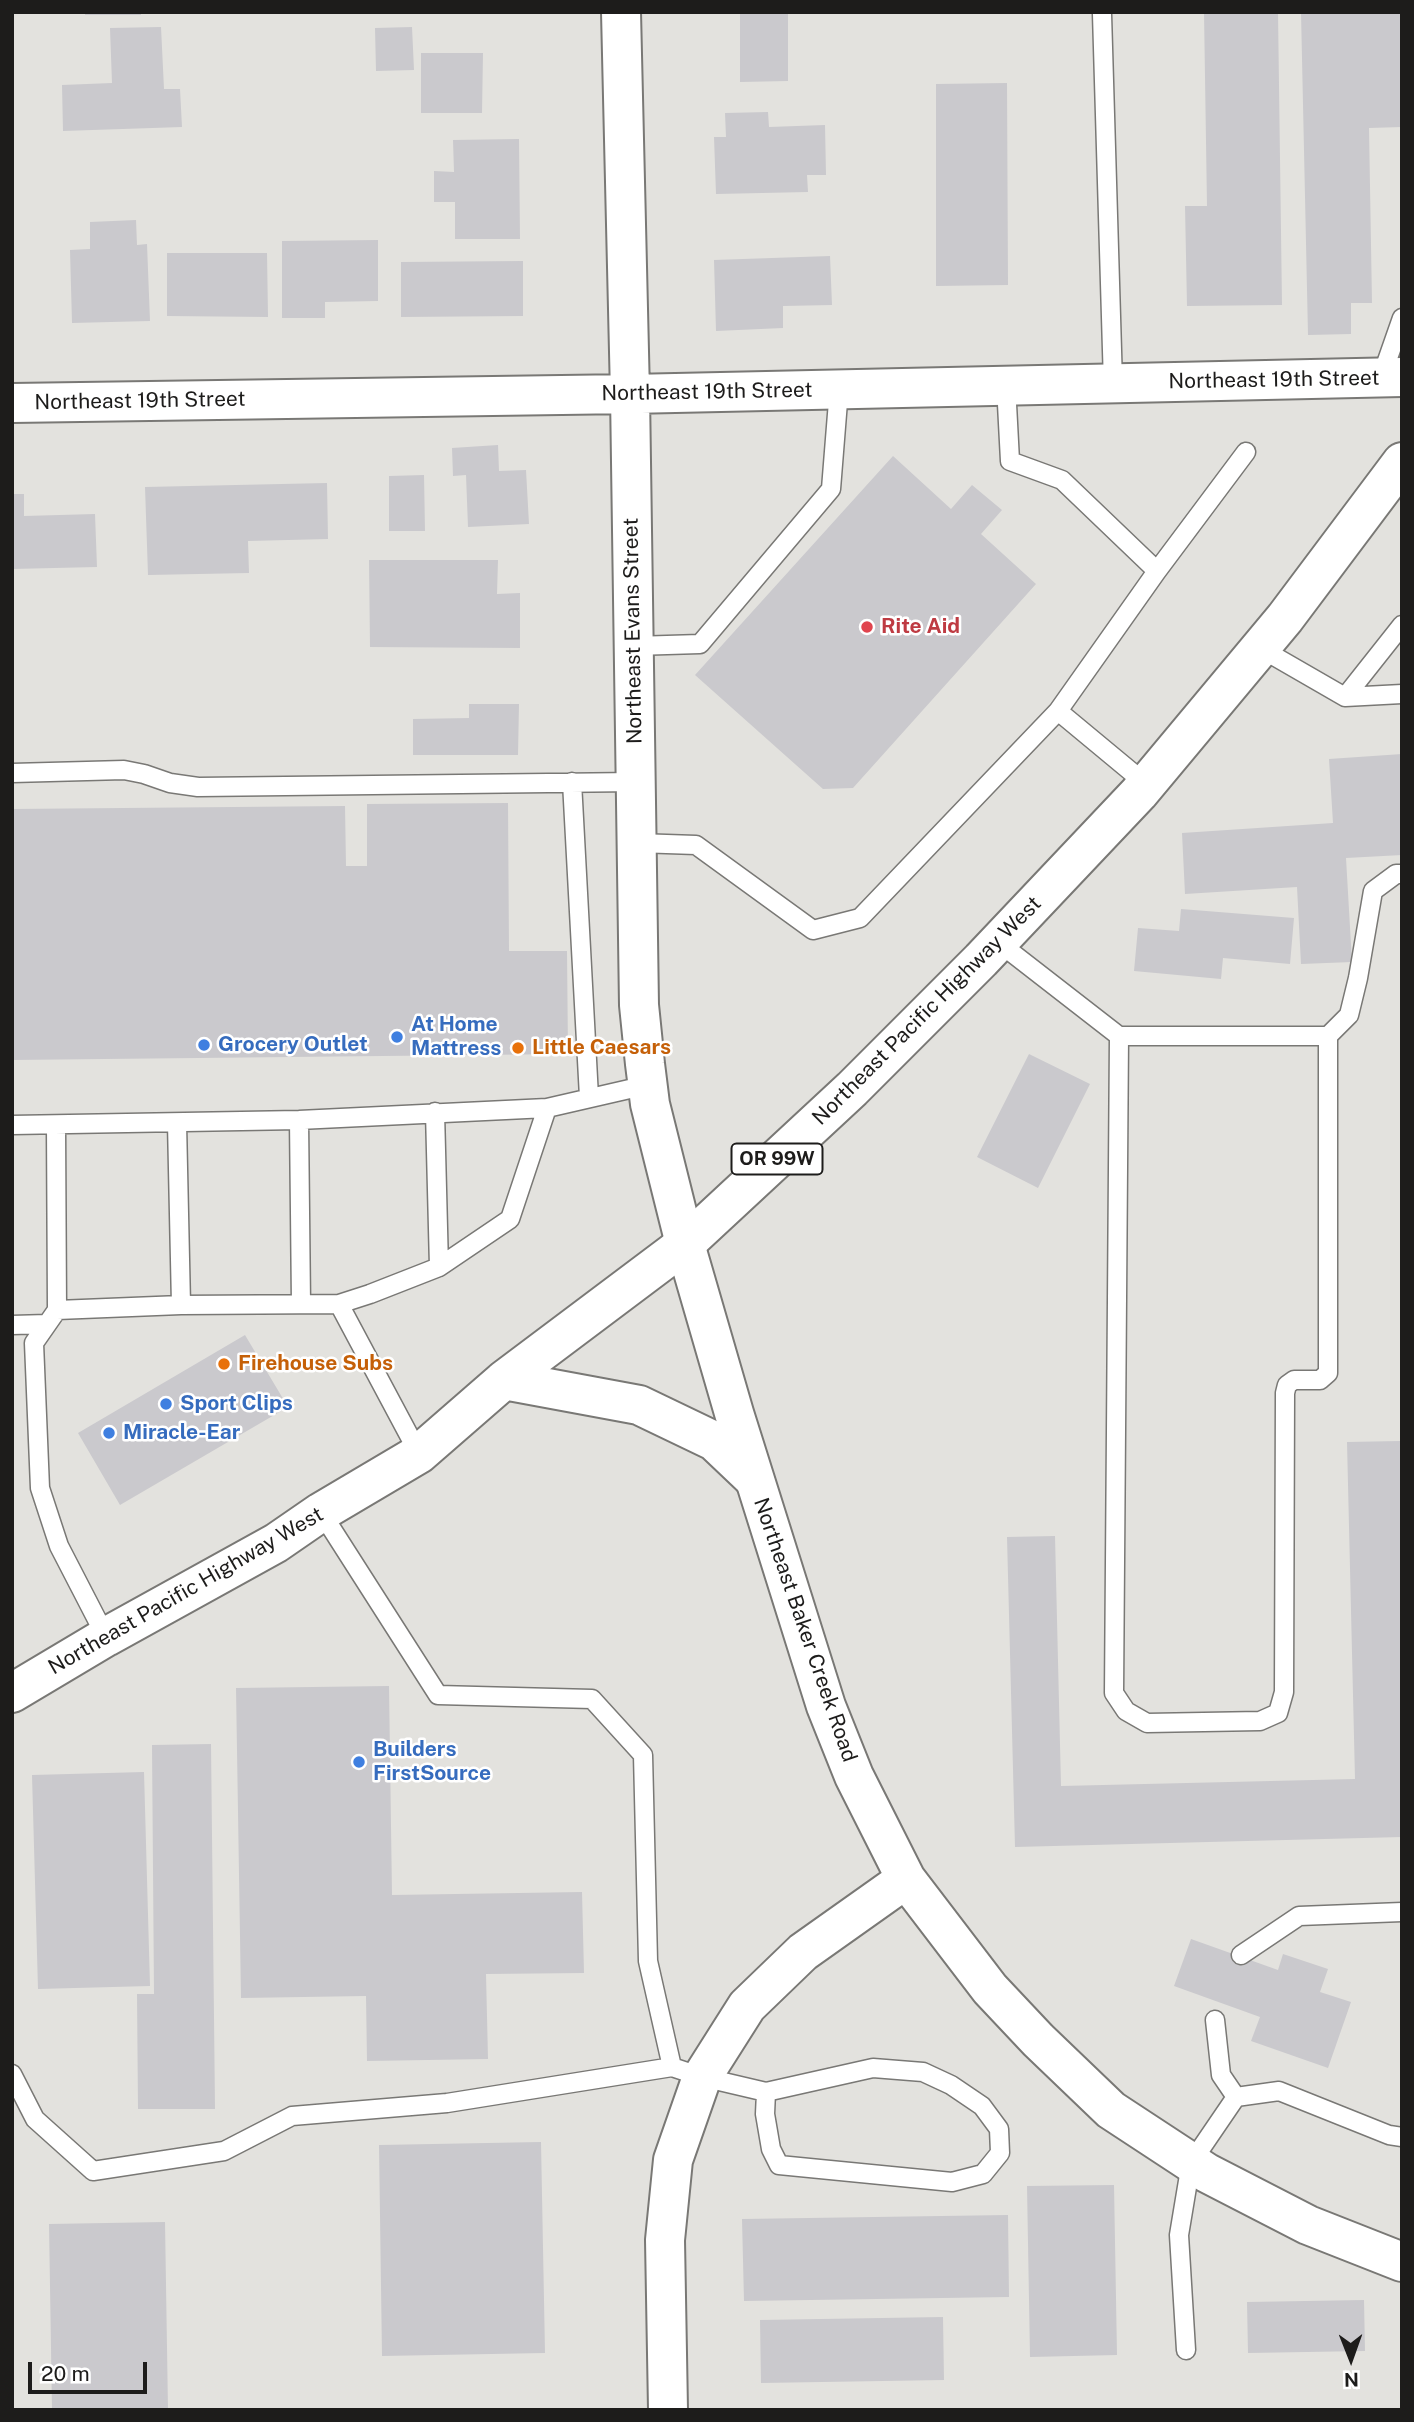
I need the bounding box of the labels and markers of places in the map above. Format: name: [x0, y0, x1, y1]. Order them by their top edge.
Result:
place label: Rite Aid: [881, 614, 960, 640]
marker: Rite Aid: [859, 619, 875, 635]
place label: At Home Mattress: [411, 1012, 501, 1062]
marker: At Home Mattress: [389, 1029, 405, 1045]
place label: Grocery Outlet: [218, 1032, 368, 1058]
place label: Little Caesars: [532, 1035, 671, 1061]
marker: Grocery Outlet: [196, 1037, 212, 1053]
marker: Little Caesars: [510, 1040, 526, 1056]
place label: Firehouse Subs: [238, 1351, 393, 1377]
marker: Firehouse Subs: [216, 1356, 232, 1372]
place label: Sport Clips: [180, 1391, 293, 1417]
marker: Sport Clips: [158, 1396, 174, 1412]
place label: Miracle-Ear: [123, 1420, 240, 1446]
marker: Miracle-Ear: [101, 1425, 117, 1441]
place label: Builders FirstSource: [373, 1737, 491, 1787]
marker: Builders FirstSource: [351, 1754, 367, 1770]

